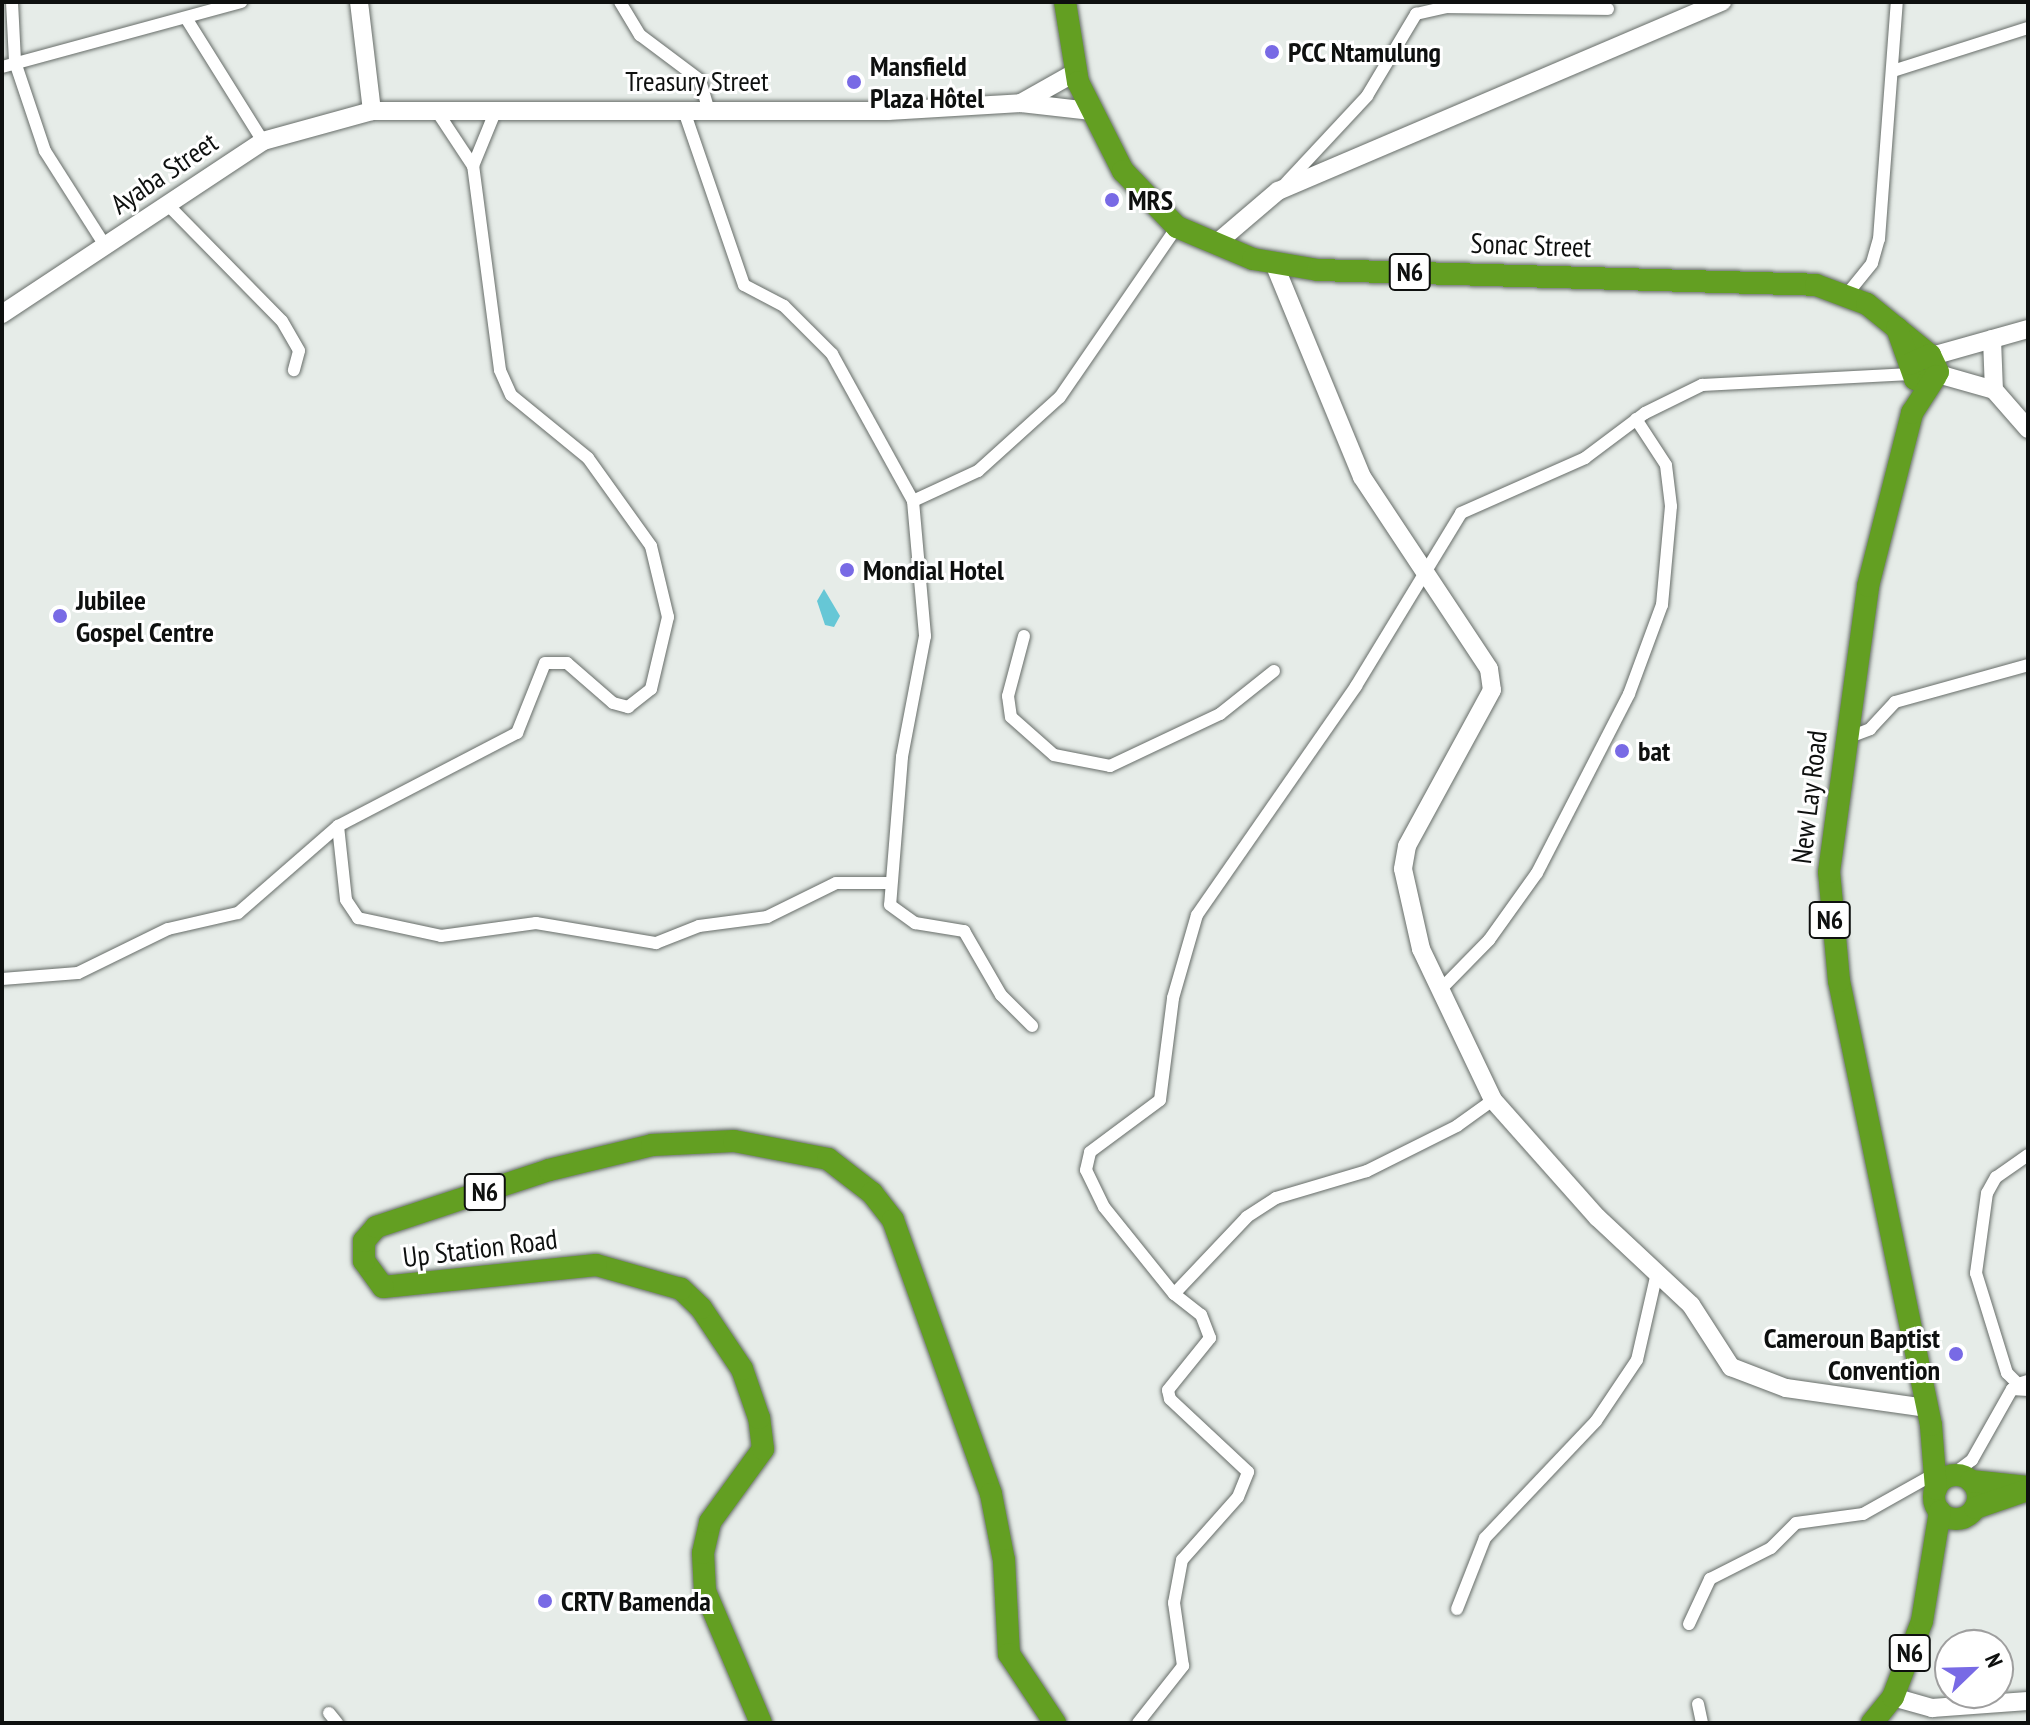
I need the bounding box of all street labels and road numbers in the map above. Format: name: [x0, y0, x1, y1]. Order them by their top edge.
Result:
street label: Treasury Street: [625, 64, 769, 98]
street label: Ayaba Street: [104, 125, 224, 221]
street label: Sonac Street: [1470, 226, 1592, 264]
road number: N6: [1388, 250, 1432, 294]
street label: New Lay Road: [1784, 728, 1834, 866]
road number: N6: [1808, 898, 1852, 942]
road number: N6: [463, 1170, 507, 1214]
street label: Up Station Road: [401, 1222, 559, 1274]
road number: N6: [1888, 1631, 1932, 1675]

